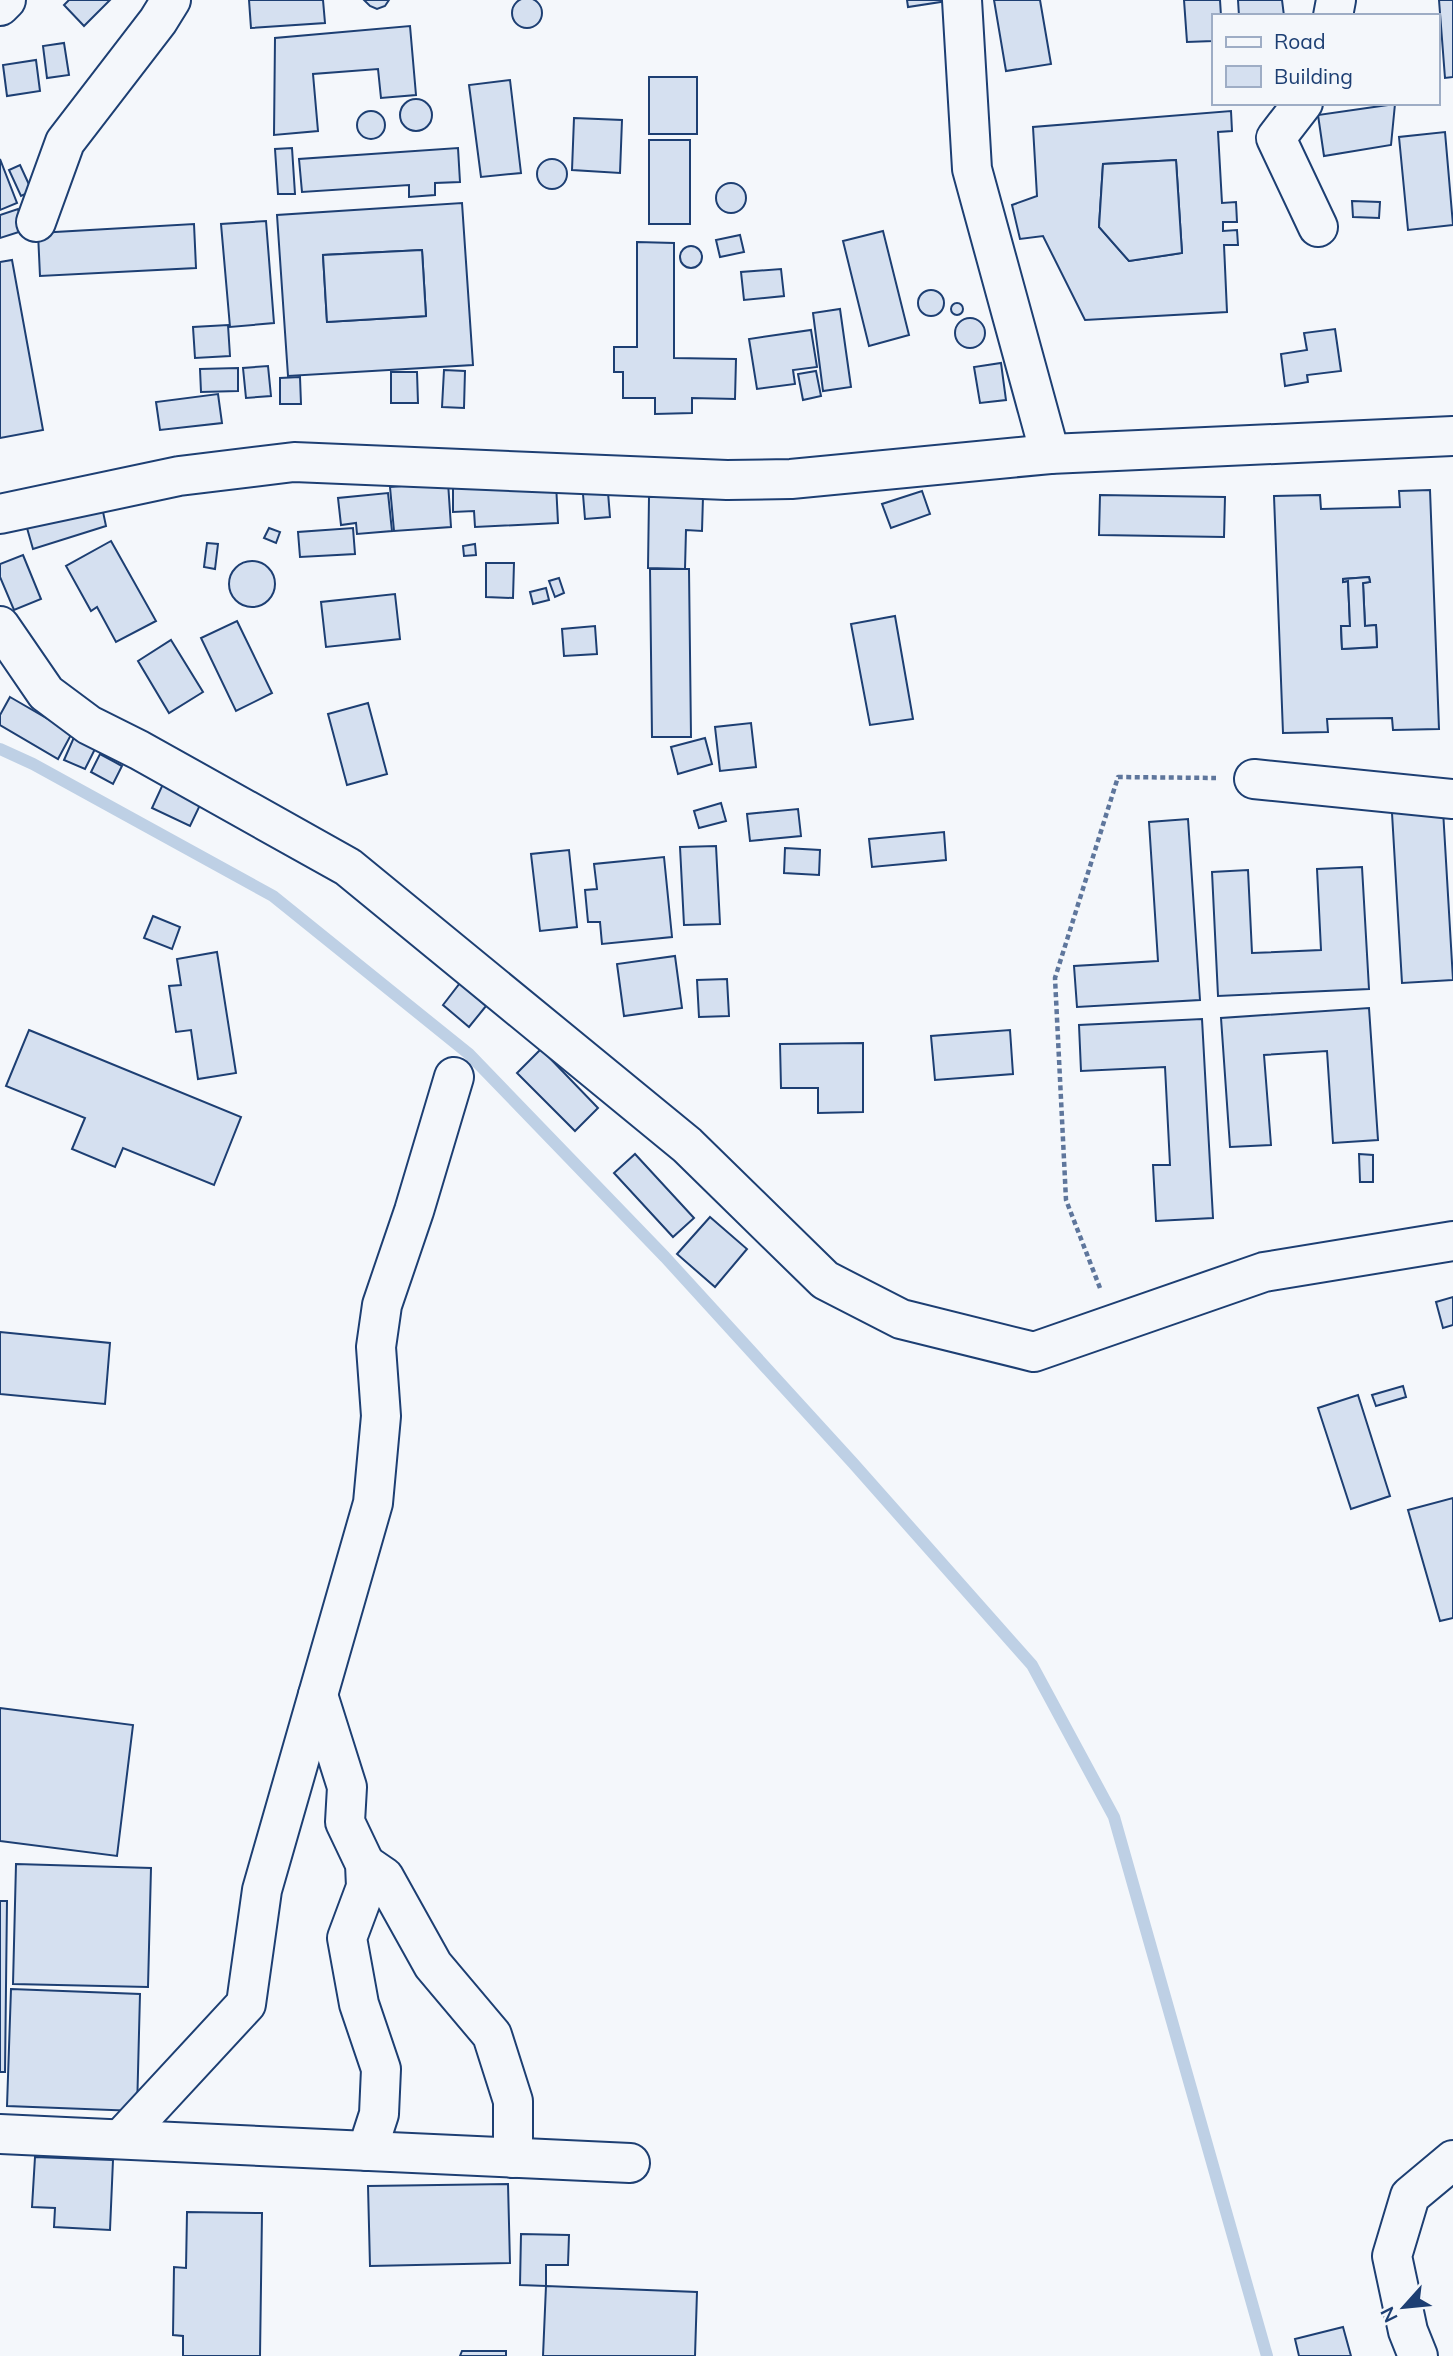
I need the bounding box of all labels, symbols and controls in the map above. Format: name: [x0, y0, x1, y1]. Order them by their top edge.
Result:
legend: [1212, 14, 1439, 105]
text: Road: [1274, 28, 1325, 54]
text: Building: [1274, 63, 1353, 89]
north arrow: [1369, 2272, 1439, 2342]
text: N: [1375, 2303, 1403, 2327]

